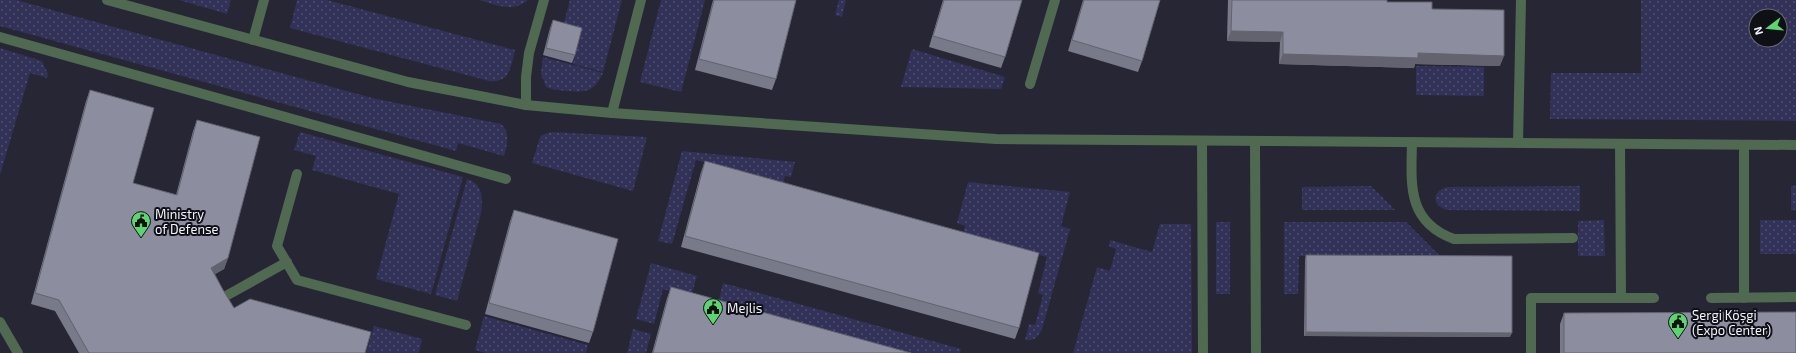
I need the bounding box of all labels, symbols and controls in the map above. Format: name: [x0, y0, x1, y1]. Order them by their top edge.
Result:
north arrow: [1748, 8, 1788, 48]
text: N: [1751, 25, 1765, 37]
place label: Ministry of Defense: [155, 206, 219, 237]
public building icon: Ministry of Defense: [130, 210, 152, 238]
public building icon: Mejlis: [702, 297, 724, 325]
place label: Mejlis: [727, 300, 762, 316]
place label: Sergi Köşgi (Expo Center): [1692, 307, 1771, 338]
public building icon: Sergi Köşgi (Expo Center): [1667, 311, 1689, 339]

